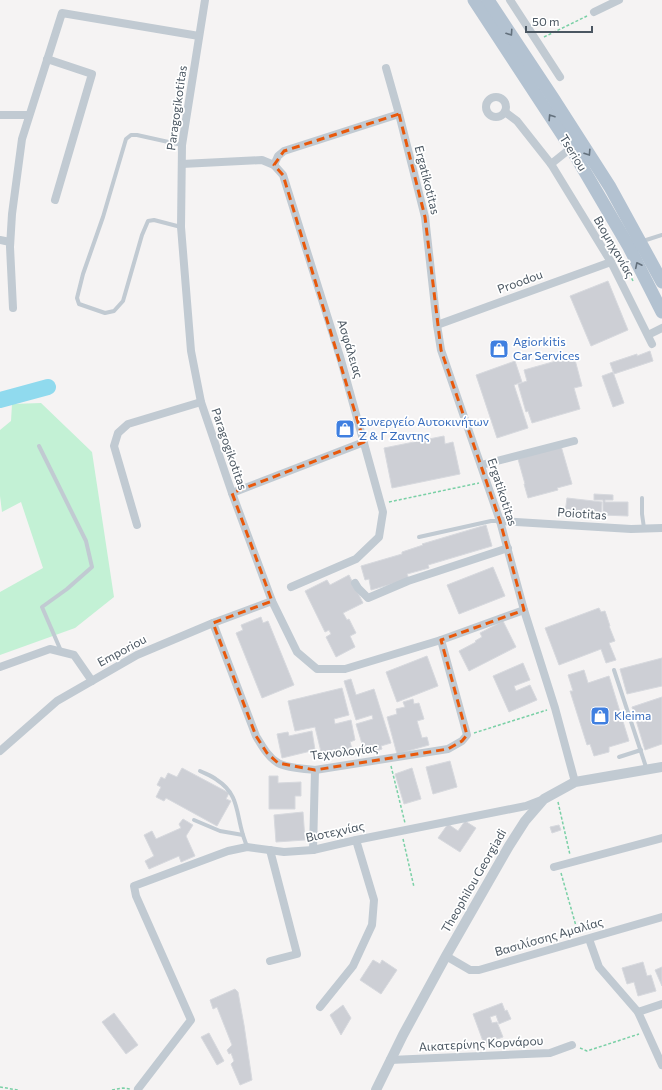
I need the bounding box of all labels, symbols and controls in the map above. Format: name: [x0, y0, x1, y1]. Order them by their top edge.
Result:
scale bar: [526, 8, 592, 34]
text: 50 m: [532, 14, 560, 28]
one-way arrow: [505, 28, 512, 35]
street label: Paragogikotitas: [163, 64, 189, 151]
one-way arrow: [548, 114, 556, 121]
street label: Tseriou: [557, 132, 590, 173]
street label: Ergatikotitas: [413, 144, 443, 216]
one-way arrow: [584, 149, 591, 156]
street label: Βιομηχανίας: [592, 213, 638, 280]
one-way arrow: [636, 262, 643, 269]
street label: Proodou: [495, 266, 544, 296]
street label: Ασφάλειας: [335, 318, 367, 380]
place label: Agiorkitis Car Services: [513, 334, 580, 362]
shop icon: Agiorkitis Car Services: [488, 338, 510, 360]
street label: Paragogikotitas: [209, 406, 251, 492]
place label: Συνεργείο Αυτοκινήτων Ζ & Γ Ζαντης: [359, 414, 489, 442]
shop icon: Συνεργείο Αυτοκινήτων Ζ & Γ Ζαντης: [334, 418, 356, 440]
street label: Ergatikotitas: [485, 456, 521, 527]
street label: Poiotitas: [557, 504, 607, 522]
street label: Emporiou: [95, 631, 148, 669]
shop icon: Kleima: [589, 705, 611, 727]
place label: Kleima: [614, 708, 651, 722]
street label: Τεχνολογίας: [309, 740, 379, 762]
street label: Βιοτεχνίας: [304, 818, 365, 844]
street label: Theophilou Georgiadi: [438, 826, 509, 935]
street label: Βασιλίσσης Αμαλίας: [493, 914, 605, 958]
street label: Αικατερίνης Κορνάρου: [418, 1033, 544, 1053]

